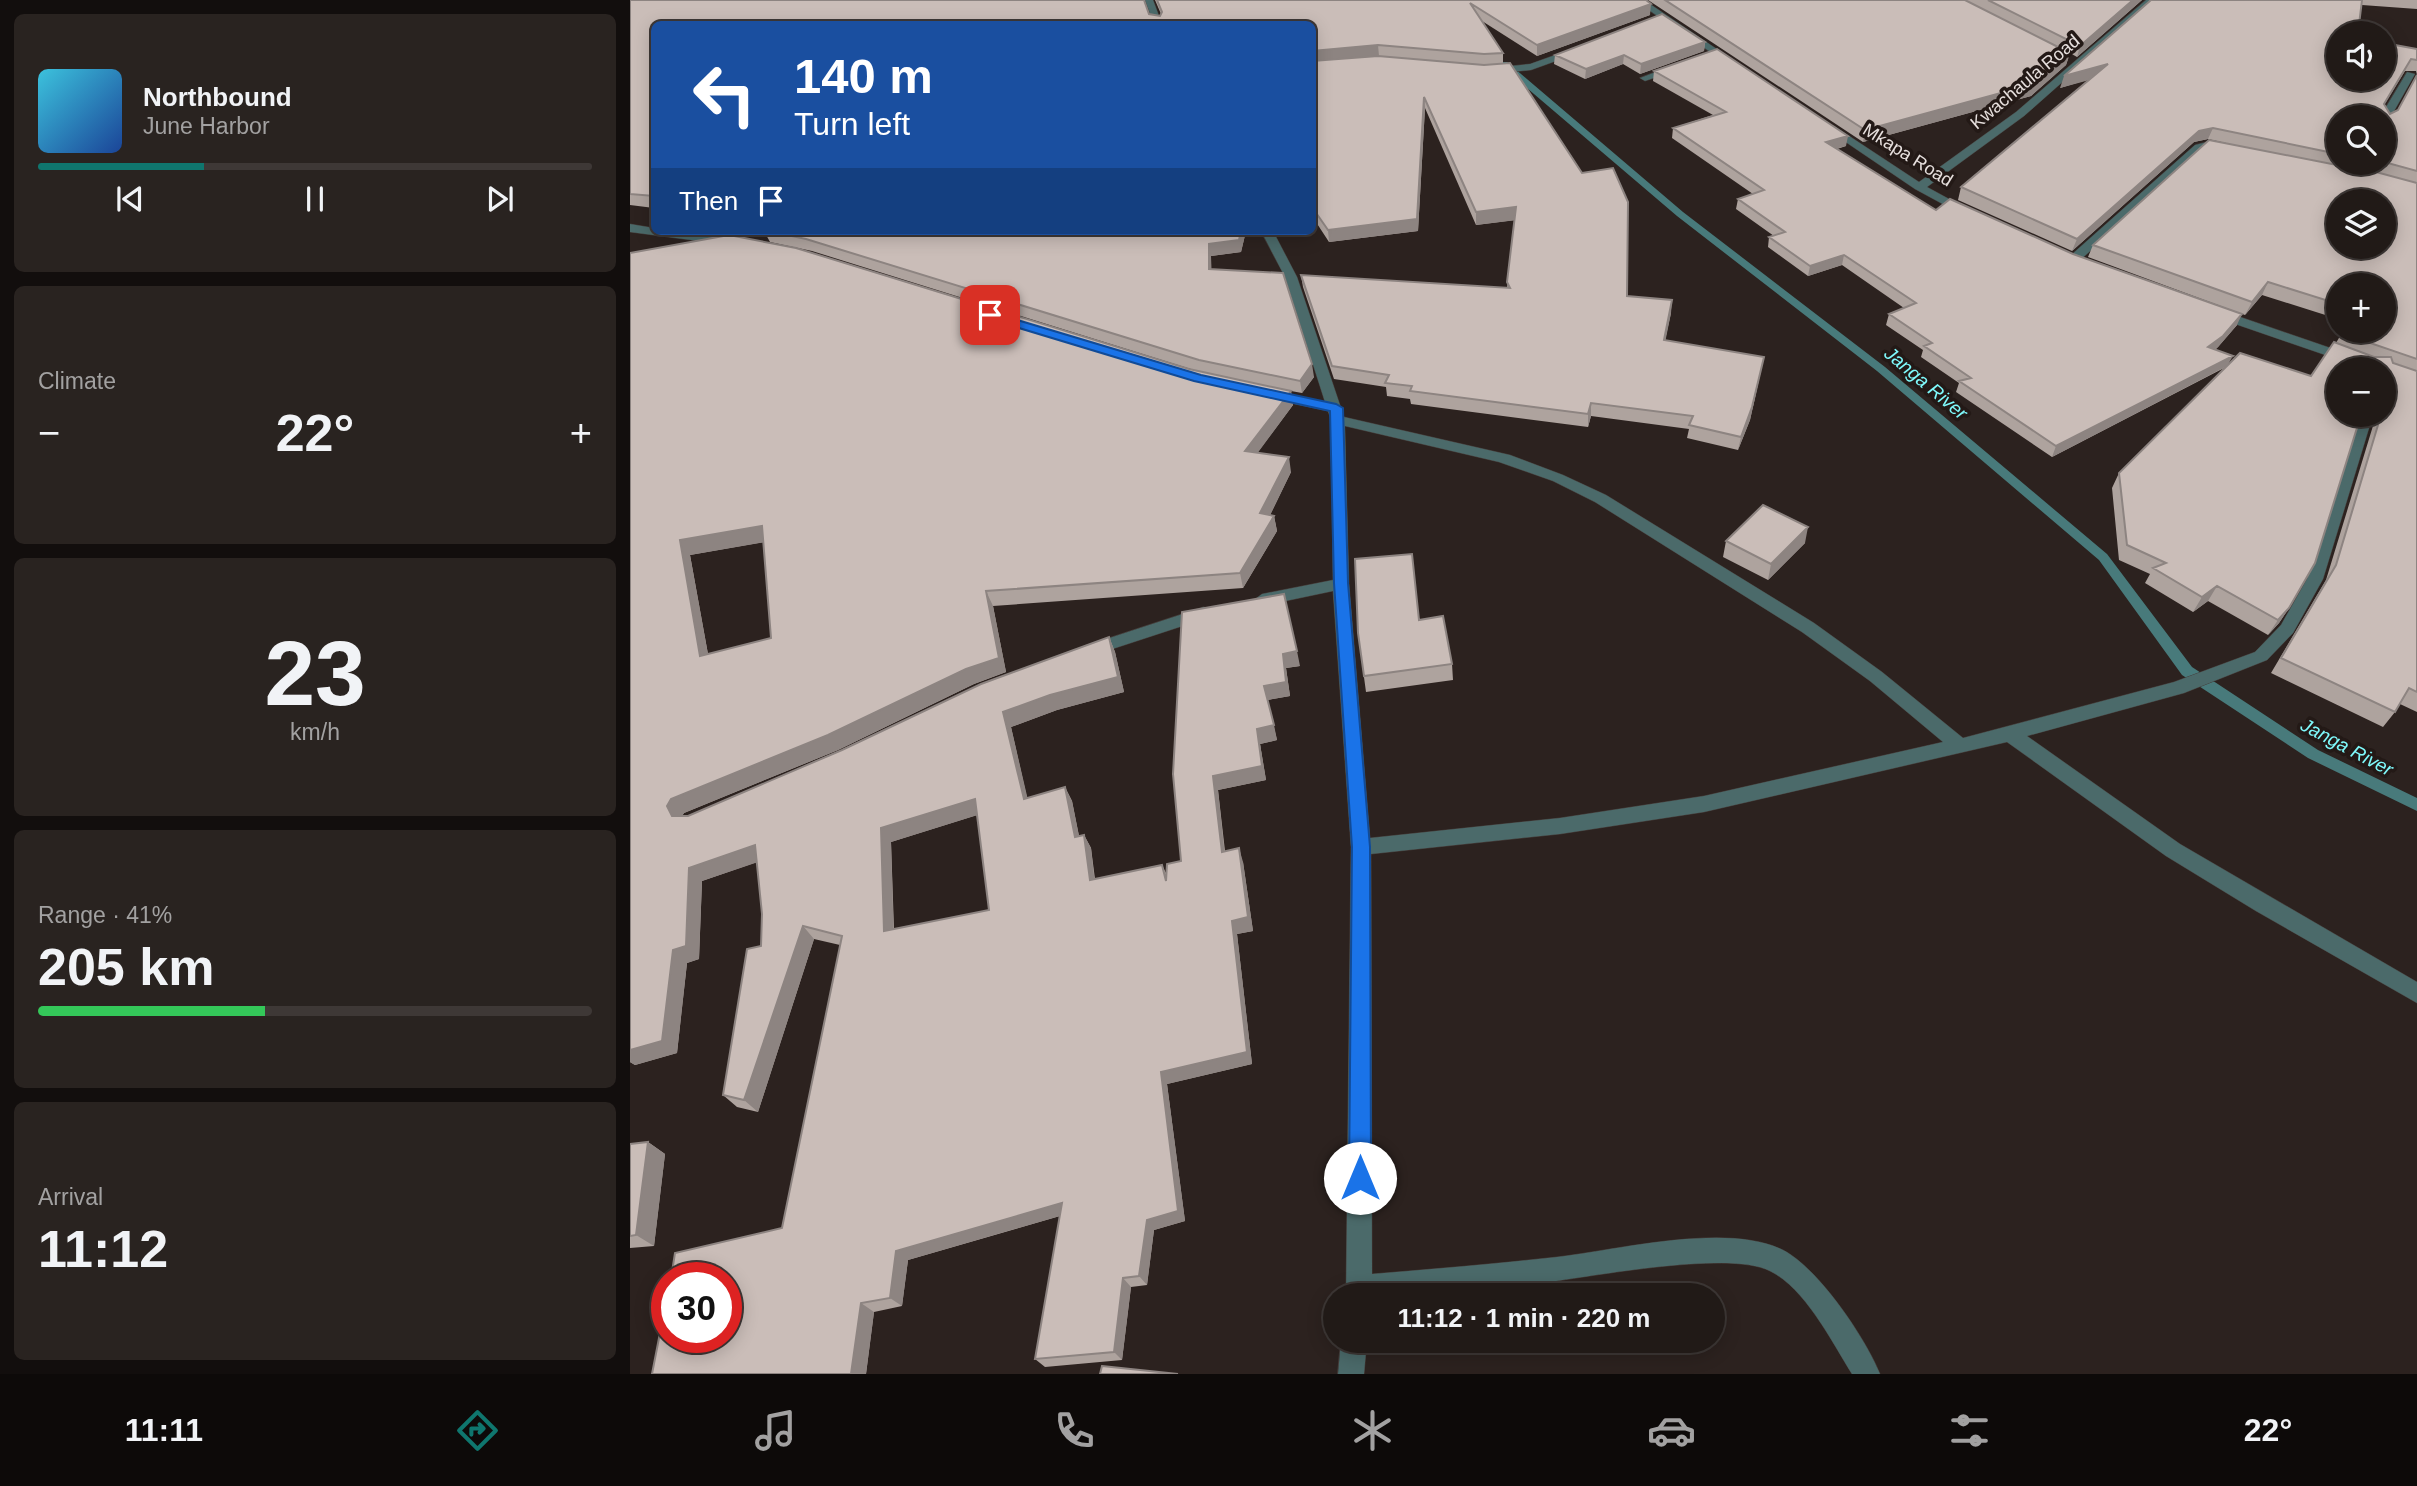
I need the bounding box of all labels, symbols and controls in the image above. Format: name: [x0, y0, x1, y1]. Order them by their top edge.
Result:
map controls: [2326, 21, 2396, 427]
button: sound: [2326, 21, 2396, 91]
street label: Kwachaula Road: [1966, 31, 2084, 133]
icon: left: [679, 49, 770, 140]
text: 140 m: [794, 49, 933, 103]
text: Northbound: [143, 82, 292, 112]
button: search: [2326, 105, 2396, 175]
text: Turn left: [794, 106, 910, 142]
text: June Harbor: [143, 113, 270, 139]
street label: Mkapa Road: [1859, 119, 1957, 191]
icon: previous: [111, 180, 149, 218]
icon: pause: [296, 180, 334, 218]
icon: next: [481, 180, 519, 218]
icon: arrive: [752, 182, 790, 220]
text: Then: [679, 186, 738, 216]
button: layers: [2326, 189, 2396, 259]
button: +: [2326, 273, 2396, 343]
pin: [960, 285, 1020, 345]
icon: arrive: [971, 296, 1009, 334]
water label: Janga River: [1880, 342, 1972, 424]
button: −: [2326, 357, 2396, 427]
text: Climate: [38, 368, 116, 394]
text: 22°: [276, 404, 354, 462]
text: −: [38, 412, 60, 454]
text: +: [570, 412, 592, 454]
text: 23: [264, 623, 366, 724]
water label: Janga River: [2296, 713, 2397, 780]
text: km/h: [290, 719, 340, 745]
text: Range · 41%: [38, 902, 172, 928]
text: 205 km: [38, 938, 214, 996]
position arrow: [1323, 1141, 1397, 1215]
text: Arrival: [38, 1184, 103, 1210]
text: 11:12: [38, 1220, 168, 1278]
speed limit sign: 30: [651, 1262, 742, 1353]
text: 11:12 · 1 min · 220 m: [1398, 1303, 1650, 1333]
icon: directions: [453, 1406, 502, 1455]
icon: music: [751, 1406, 800, 1455]
icon: phone: [1050, 1406, 1099, 1455]
icon: climate: [1348, 1406, 1397, 1455]
icon: car: [1647, 1406, 1696, 1455]
icon: filters: [1945, 1406, 1994, 1455]
text: 11:11: [125, 1412, 203, 1448]
text: 22°: [2244, 1412, 2292, 1448]

